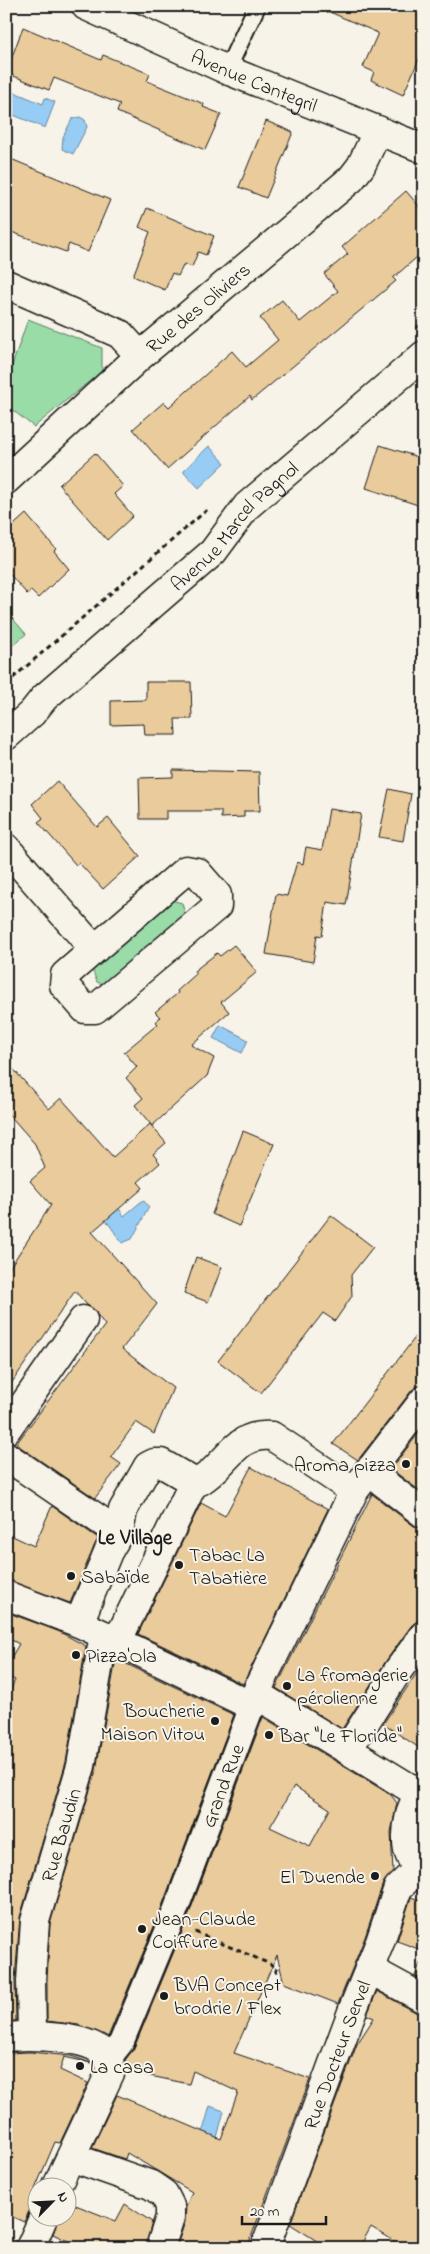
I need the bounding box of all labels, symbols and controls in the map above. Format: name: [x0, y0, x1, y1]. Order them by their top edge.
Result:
street label: Avenue Cantegril: [185, 43, 321, 122]
street label: Rue des Oliviers: [141, 257, 258, 362]
street label: Avenue Marcel Pagnol: [165, 456, 306, 600]
place label: Aroma pizza: [294, 1452, 396, 1481]
marker: Aroma pizza: [400, 1458, 412, 1470]
district label: Le Village: [98, 1524, 173, 1556]
place label: Tabac La Tabatière: [189, 1542, 267, 1594]
marker: Tabac La Tabatière: [173, 1559, 185, 1571]
place label: Sabaïde: [81, 1564, 150, 1593]
marker: Sabaïde: [65, 1570, 77, 1582]
place label: Pizza'Ola: [86, 1643, 157, 1672]
marker: Pizza'Ola: [70, 1649, 82, 1661]
place label: La fromagerie pérolienne: [297, 1662, 409, 1714]
marker: La fromagerie pérolienne: [281, 1680, 293, 1692]
place label: Boucherie Maison Vitou: [101, 1698, 205, 1750]
marker: Boucherie Maison Vitou: [209, 1715, 221, 1727]
place label: Bar "Le Floride": [278, 1723, 402, 1752]
marker: Bar "Le Floride": [263, 1729, 275, 1741]
street label: Grand Rue: [196, 1740, 253, 1832]
street label: Rue Baudin: [35, 1785, 91, 1886]
place label: El Duende: [279, 1864, 365, 1893]
marker: El Duende: [369, 1870, 381, 1882]
place label: Jean-Claude Coiffure: [152, 1906, 256, 1958]
marker: Jean-Claude Coiffure: [136, 1923, 148, 1935]
place label: BVA Concept brodrie / Flex: [173, 1972, 282, 2024]
street label: Rue Docteur Servel: [298, 1977, 380, 2134]
marker: BVA Concept brodrie / Flex: [158, 1990, 170, 2002]
place label: La casa: [90, 2054, 154, 2083]
marker: La casa: [74, 2060, 86, 2072]
north arrow: [28, 2176, 78, 2226]
text: N: [51, 2189, 74, 2206]
scale bar: [242, 2194, 326, 2226]
text: 20 m: [250, 2201, 280, 2223]

